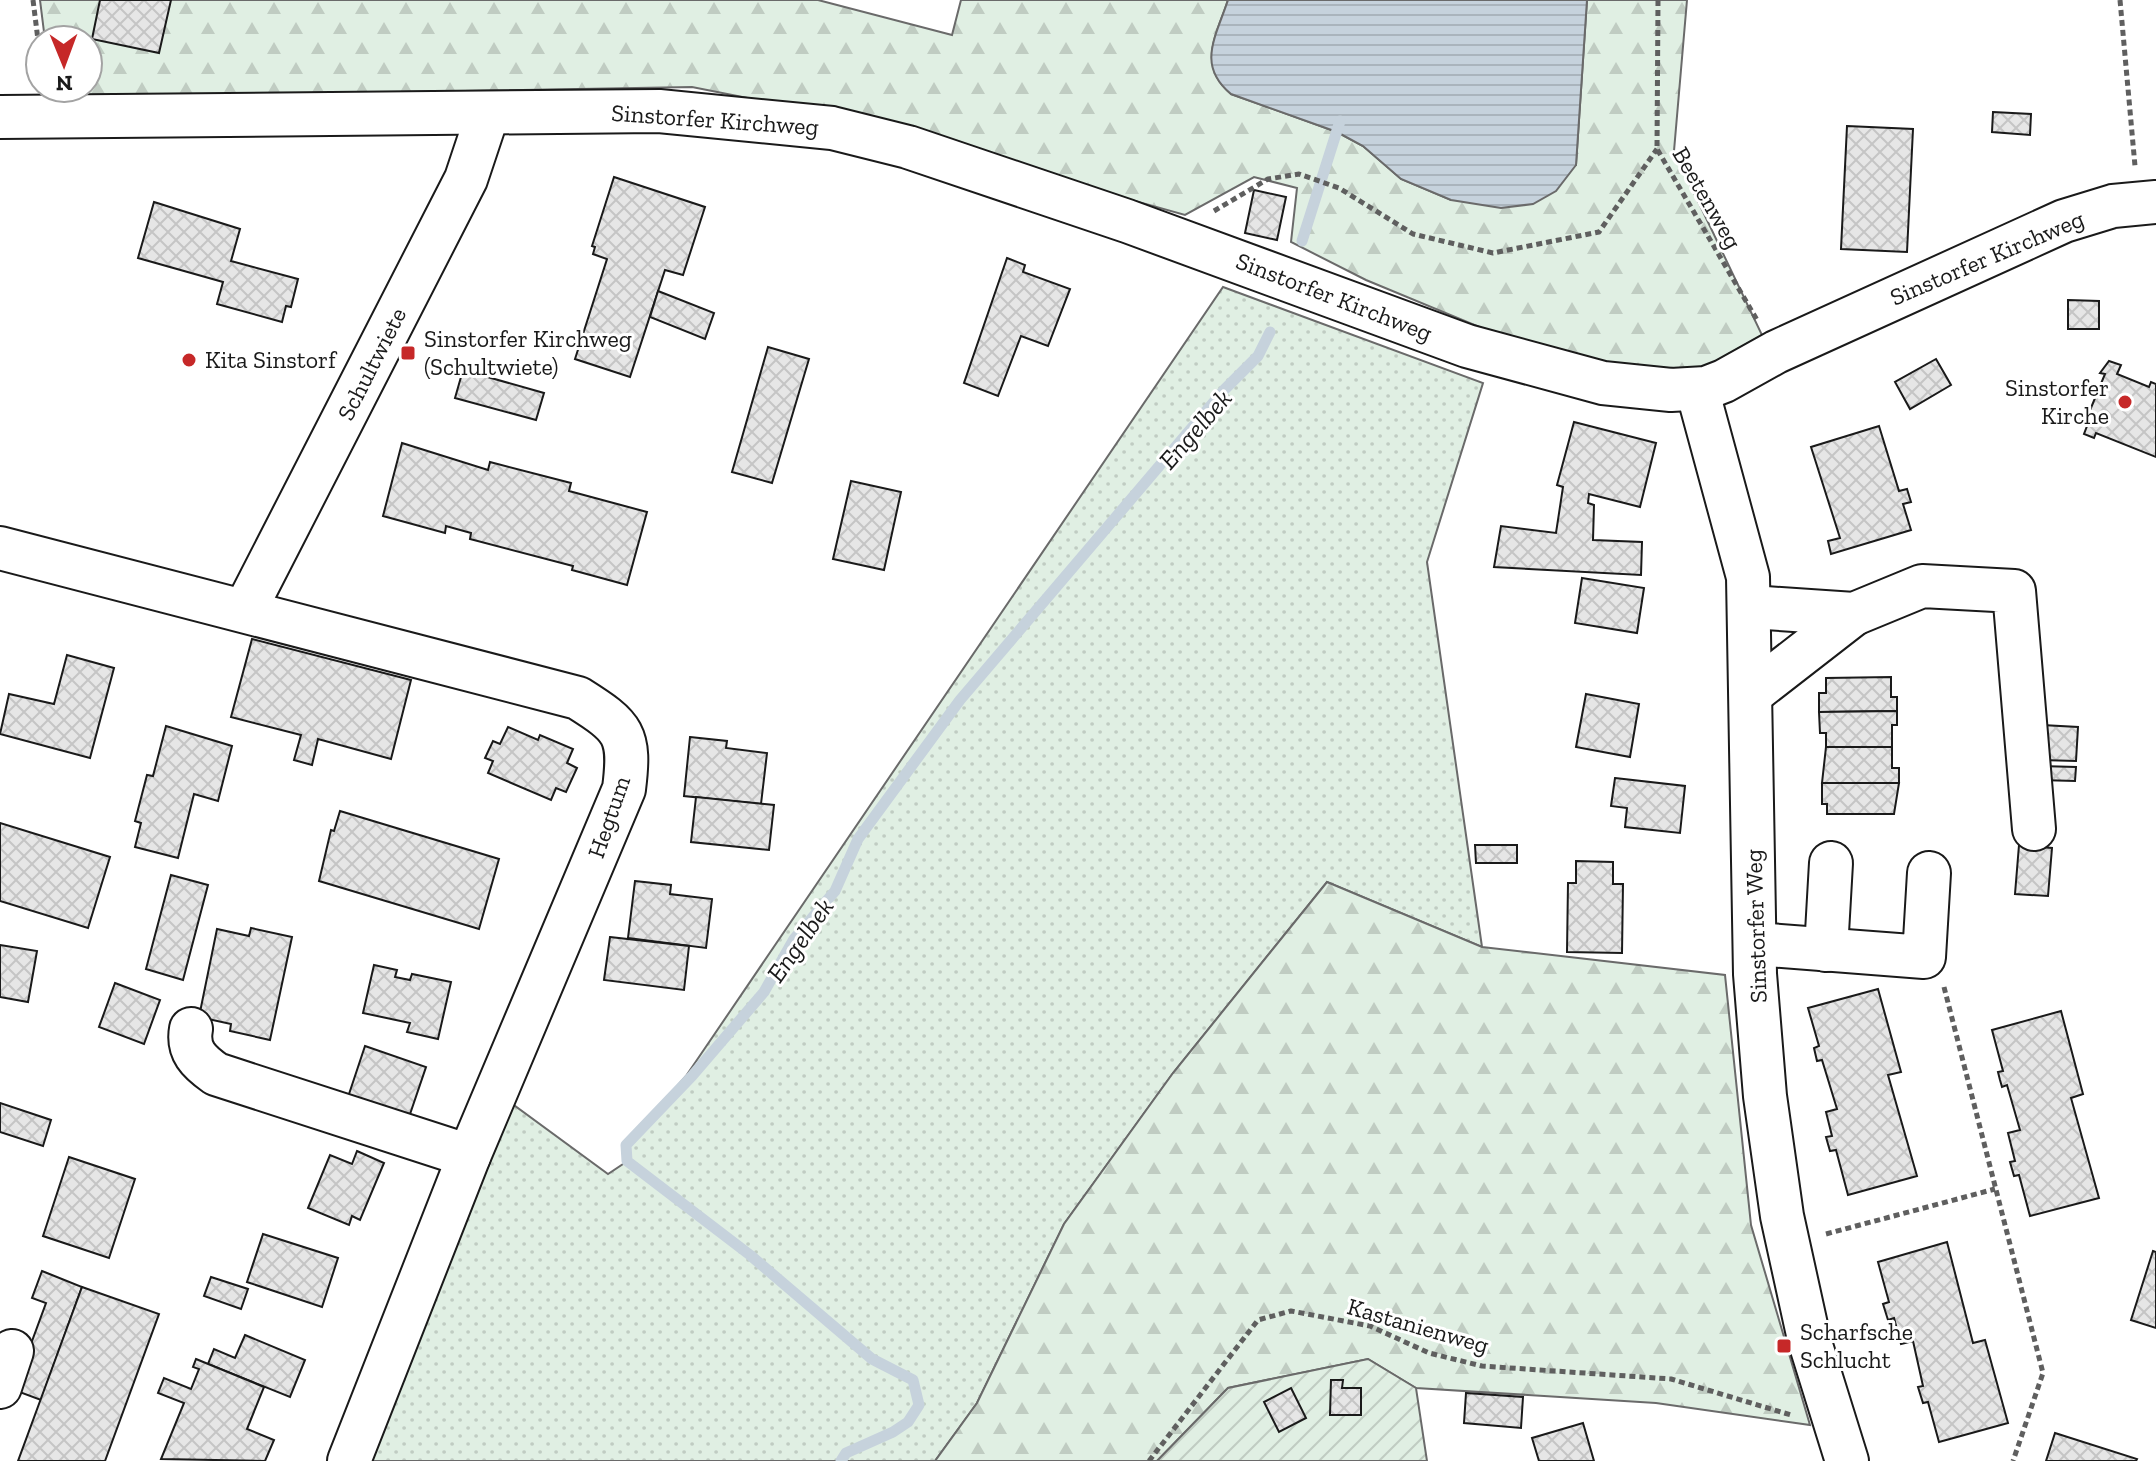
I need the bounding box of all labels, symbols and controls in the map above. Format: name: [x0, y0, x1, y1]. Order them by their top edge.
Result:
north arrow: [24, 24, 104, 104]
text: N: [55, 70, 73, 97]
street label: Sinstorfer Kirchweg: [610, 98, 820, 141]
street label: Beetenweg: [1667, 142, 1748, 254]
street label: Sinstorfer Kirchweg: [1885, 204, 2088, 311]
street label: Sinstorfer Kirchweg: [1232, 246, 1436, 347]
street label: Schultwiete: [331, 303, 412, 425]
place label: Sinstorfer Kirchweg (Schultwiete): [424, 324, 632, 381]
marker: Sinstorfer Kirchweg (Schultwiete): [399, 344, 417, 362]
place label: Kita Sinstorf: [205, 345, 338, 374]
marker: Kita Sinstorf: [180, 351, 198, 369]
place label: Sinstorfer Kirche: [2005, 373, 2109, 430]
water label: Engelbek: [1152, 382, 1238, 476]
marker: Sinstorfer Kirche: [2116, 393, 2134, 411]
street label: Hegtum: [581, 772, 636, 862]
street label: Sinstorfer Weg: [1738, 849, 1773, 1003]
water label: Engelbek: [760, 892, 840, 988]
street label: Kastanienweg: [1344, 1292, 1492, 1360]
place label: Scharfsche Schlucht: [1800, 1317, 1913, 1374]
marker: Scharfsche Schlucht: [1775, 1337, 1793, 1355]

